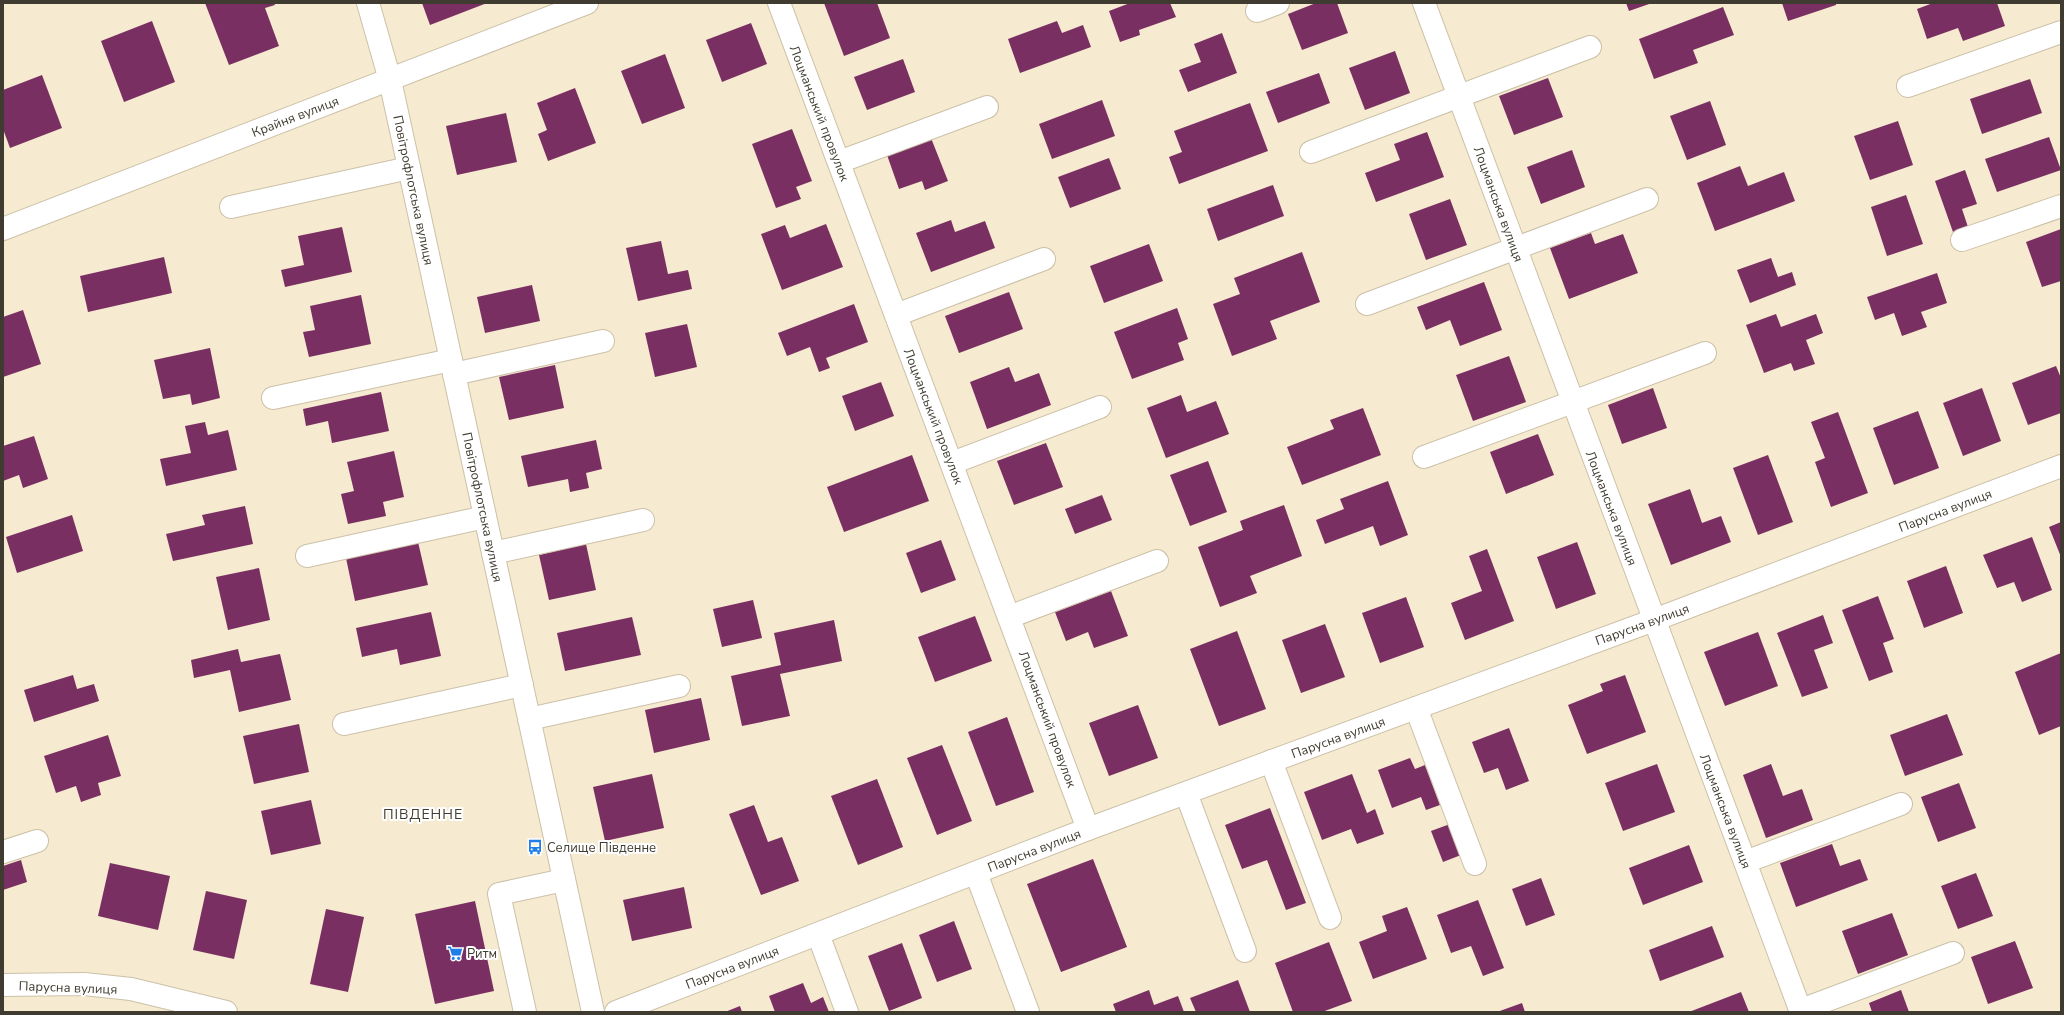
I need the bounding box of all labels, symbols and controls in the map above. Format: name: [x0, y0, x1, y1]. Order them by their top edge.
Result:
street label: Лоцманський провулок: [785, 43, 853, 184]
street label: Крайня вулиця: [249, 92, 342, 142]
street label: Повітрофлотська вулиця: [388, 114, 438, 267]
street label: Лоцманська вулиця: [1469, 144, 1527, 265]
street label: Лоцманський провулок: [899, 346, 967, 487]
street label: Повітрофлотська вулиця: [457, 431, 507, 584]
street label: Лоцманська вулиця: [1581, 448, 1641, 568]
street label: Парусна вулиця: [1896, 485, 1995, 537]
street label: Парусна вулиця: [1593, 600, 1692, 650]
street label: Лоцманський провулок: [1014, 648, 1080, 790]
street label: Парусна вулиця: [1289, 713, 1388, 763]
street label: Лоцманська вулиця: [1695, 751, 1755, 871]
district label: ПІВДЕННЕ: [383, 805, 463, 824]
street label: Парусна вулиця: [985, 825, 1084, 877]
bus stop icon: Селище Південне: [526, 838, 544, 856]
place label: Селище Південне: [547, 839, 656, 857]
street label: Парусна вулиця: [683, 942, 782, 994]
supermarket icon: Ритм: [446, 944, 464, 962]
place label: Ритм: [467, 945, 497, 963]
street label: Парусна вулиця: [18, 977, 118, 999]

